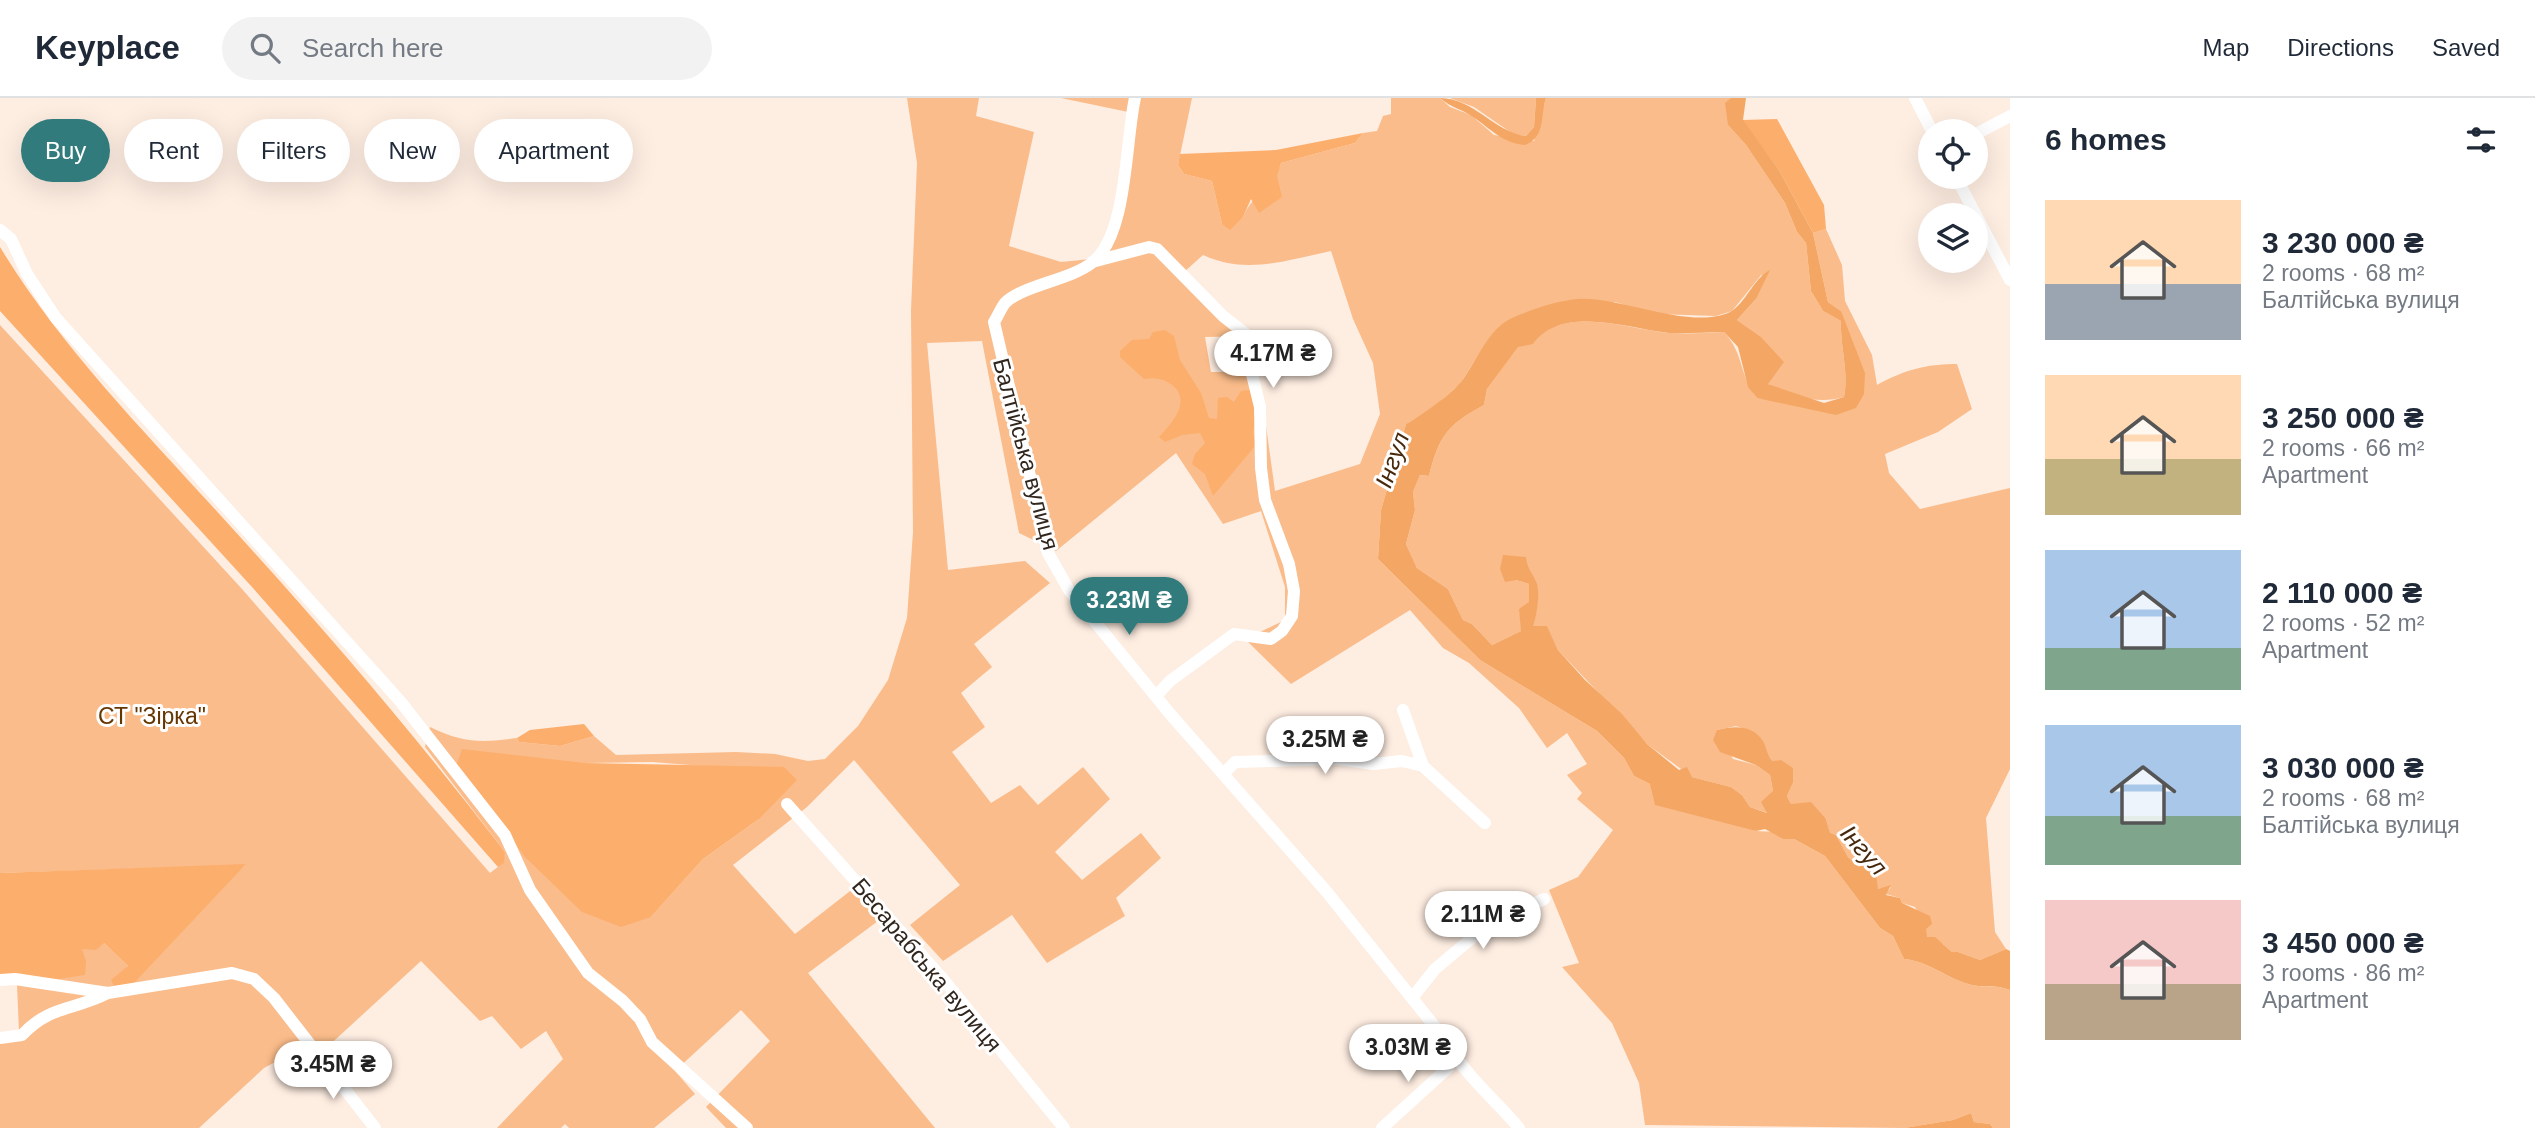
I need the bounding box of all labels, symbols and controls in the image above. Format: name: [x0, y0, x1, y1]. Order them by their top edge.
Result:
search box: [222, 17, 712, 80]
text: Keyplace: [35, 29, 180, 66]
icon: search: [246, 29, 284, 67]
text: Search here: [302, 33, 444, 63]
text: Map: [2203, 34, 2249, 61]
text: Directions: [2287, 34, 2394, 61]
text: Saved: [2432, 34, 2500, 61]
chip: Buy: [21, 119, 110, 182]
chip: Rent: [124, 119, 223, 182]
chip: Filters: [237, 119, 350, 182]
chip: New: [364, 119, 460, 182]
chip: Apartment: [474, 119, 633, 182]
map controls: [1918, 119, 1988, 273]
button: locate: [1918, 119, 1988, 189]
icon: filters: [2462, 121, 2500, 159]
text: 6 homes: [2045, 123, 2167, 156]
button: layers: [1918, 203, 1988, 273]
text: 3 230 000 ₴: [2262, 226, 2424, 259]
icon: home: [2101, 228, 2185, 312]
text: 2 rooms · 68 m²: [2262, 260, 2424, 286]
text: Балтійська вулиця: [2262, 287, 2460, 313]
pin: 4.17M ₴: [1208, 330, 1338, 390]
text: 4.17M ₴: [1230, 340, 1316, 366]
street label: Балтійська вулиця: [988, 355, 1064, 553]
text: 3 250 000 ₴: [2262, 401, 2424, 434]
icon: home: [2101, 403, 2185, 487]
water label: Інгул: [1370, 428, 1415, 491]
text: 2 rooms · 66 m²: [2262, 435, 2424, 461]
text: Apartment: [2262, 462, 2368, 488]
text: 2 110 000 ₴: [2262, 576, 2422, 609]
pin: 3.23M ₴: [1064, 578, 1194, 637]
icon: home: [2101, 578, 2185, 662]
text: 3.23M ₴: [1086, 587, 1172, 613]
text: 2 rooms · 52 m²: [2262, 610, 2424, 636]
text: Apartment: [2262, 637, 2368, 663]
park label: СТ "Зірка": [98, 703, 206, 729]
pin: 3.25M ₴: [1260, 716, 1390, 776]
text: 3.25M ₴: [1282, 726, 1368, 752]
text: 3 030 000 ₴: [2262, 751, 2424, 784]
icon: home: [2101, 753, 2185, 837]
text: 2 rooms · 68 m²: [2262, 785, 2424, 811]
text: Балтійська вулиця: [2262, 812, 2460, 838]
water label: Інгул: [1835, 820, 1893, 881]
street label: Бесарабська вулиця: [847, 873, 1007, 1057]
pin: 2.11M ₴: [1418, 892, 1548, 951]
text: 2.11M ₴: [1441, 901, 1525, 927]
text: 3 450 000 ₴: [2262, 926, 2424, 959]
icon: home: [2101, 928, 2185, 1012]
text: 3 rooms · 86 m²: [2262, 960, 2424, 986]
text: Apartment: [2262, 987, 2368, 1013]
pin: 3.03M ₴: [1343, 1024, 1473, 1084]
text: 3.03M ₴: [1365, 1034, 1451, 1060]
pin: 3.45M ₴: [268, 1042, 398, 1101]
text: 3.45M ₴: [290, 1051, 376, 1077]

